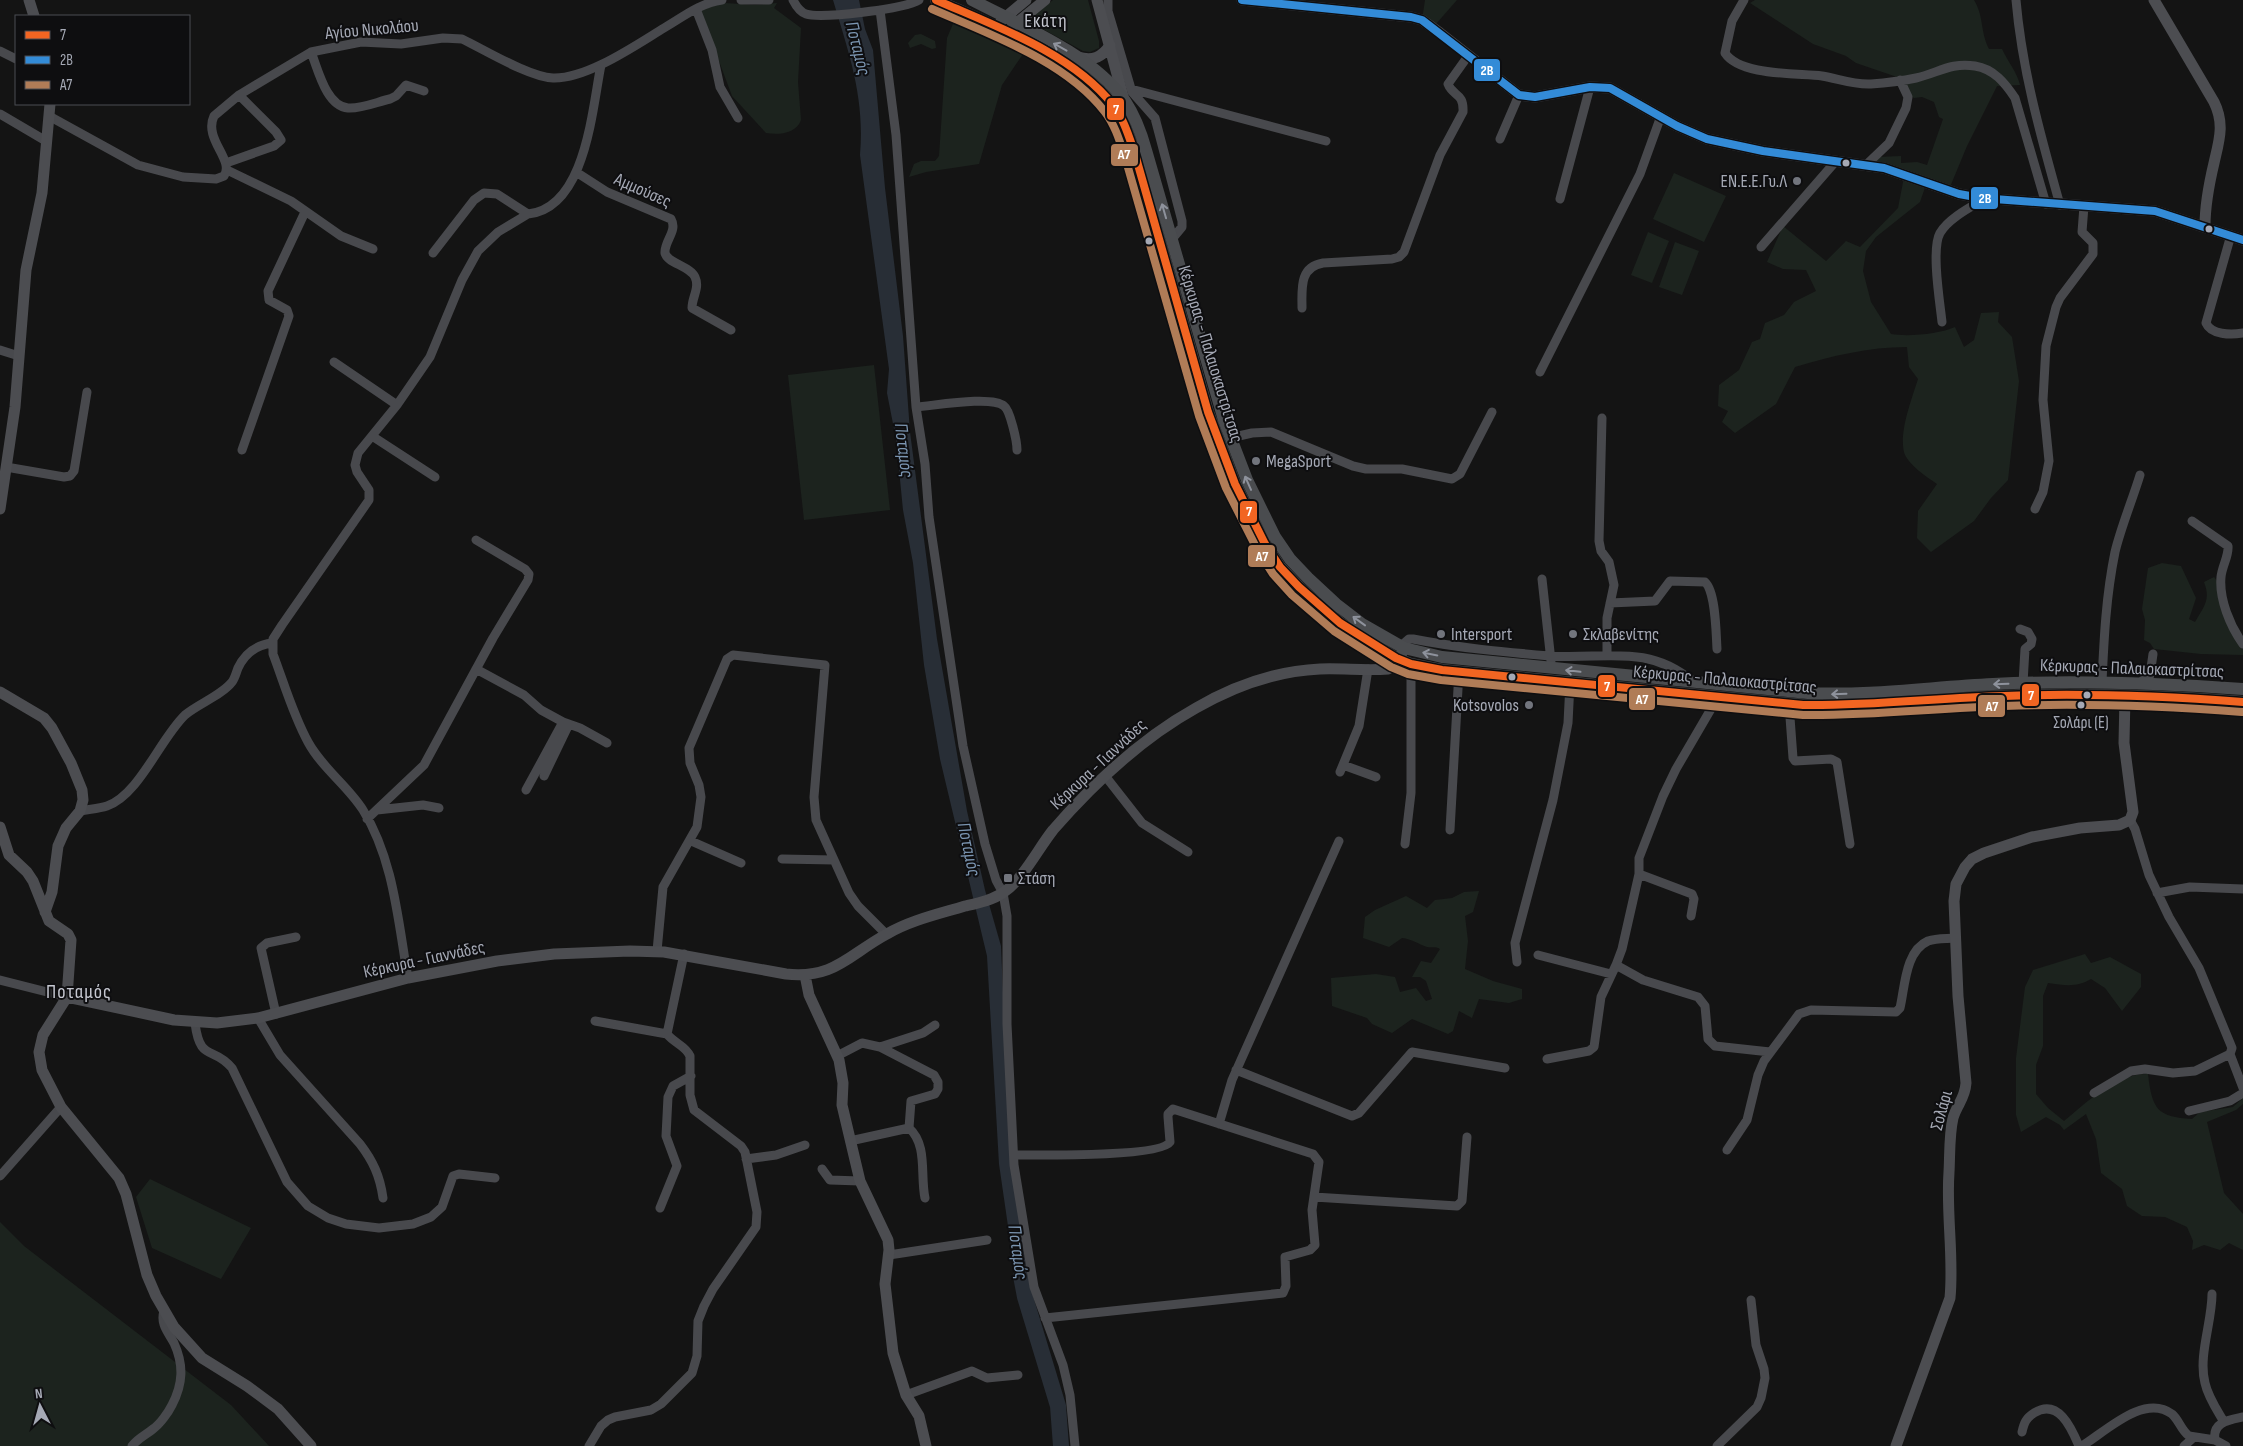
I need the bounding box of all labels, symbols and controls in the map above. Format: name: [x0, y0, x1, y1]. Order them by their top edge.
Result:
district label: Εκάτη: [1024, 10, 1068, 33]
legend: [15, 15, 190, 105]
street label: Αγίου Νικολάου: [323, 15, 420, 44]
water label: Ποταμός: [840, 19, 875, 78]
text: 7: [60, 26, 66, 45]
one-way arrow: [1054, 42, 1068, 52]
text: 2B: [60, 51, 73, 70]
line badge: 2B: [1473, 58, 1501, 82]
text: 2B: [1481, 62, 1494, 79]
text: A7: [59, 76, 72, 95]
line badge: 7: [1106, 97, 1125, 121]
text: 7: [1113, 101, 1120, 118]
line badge: A7: [1110, 143, 1139, 167]
text: A7: [1117, 146, 1131, 163]
unlabelled marker: [1841, 158, 1851, 168]
street label: Αμμούσες: [610, 168, 675, 212]
place label: ΕΝ.Ε.Ε.Γυ.Λ: [1721, 171, 1787, 192]
marker: ΕΝ.Ε.Ε.Γυ.Λ: [1791, 175, 1803, 187]
line badge: 2B: [1970, 186, 1999, 210]
text: 2B: [1979, 190, 1992, 207]
one-way arrow: [1158, 203, 1168, 219]
unlabelled marker: [2204, 224, 2214, 234]
unlabelled marker: [1144, 236, 1154, 246]
street label: Κέρκυρας - Παλαιοκαστρίτσας: [1174, 263, 1247, 445]
water label: Ποταμός: [889, 422, 918, 479]
place label: MegaSport: [1266, 451, 1332, 472]
marker: MegaSport: [1250, 455, 1262, 467]
one-way arrow: [1243, 476, 1253, 491]
line badge: 7: [1239, 500, 1258, 524]
text: 7: [1246, 503, 1253, 520]
line badge: A7: [1247, 544, 1276, 568]
text: A7: [1255, 548, 1269, 565]
one-way arrow: [1352, 616, 1366, 626]
place label: Intersport: [1451, 624, 1513, 645]
place label: Σκλαβενίτης: [1583, 624, 1659, 645]
marker: Intersport: [1435, 628, 1447, 640]
marker: Σκλαβενίτης: [1567, 628, 1579, 640]
one-way arrow: [1422, 649, 1438, 659]
street label: Κέρκυρας - Παλαιοκαστρίτσας: [2040, 655, 2224, 682]
street label: Κέρκυρας - Παλαιοκαστρίτσας: [1632, 661, 1818, 698]
one-way arrow: [1565, 666, 1581, 676]
unlabelled marker: [1507, 672, 1517, 682]
line badge: 7: [1597, 674, 1616, 698]
text: 7: [1604, 678, 1611, 695]
one-way arrow: [1993, 679, 2009, 688]
line badge: 7: [2021, 683, 2040, 707]
line badge: A7: [1628, 687, 1656, 711]
text: 7: [2028, 687, 2035, 704]
one-way arrow: [1831, 689, 1847, 698]
unlabelled marker: [2082, 690, 2092, 700]
text: A7: [1635, 691, 1649, 708]
line badge: A7: [1977, 694, 2006, 718]
place label: Kotsovolos: [1453, 695, 1519, 716]
text: A7: [1985, 698, 1999, 715]
marker: Kotsovolos: [1523, 699, 1535, 711]
marker: Σολάρι (E): [2076, 700, 2086, 710]
place label: Σολάρι (E): [2053, 713, 2109, 733]
street label: Κέρκυρα - Γιαννάδες: [1046, 715, 1151, 814]
water label: Ποταμός: [952, 820, 986, 879]
place label: Στάση: [1018, 868, 1055, 889]
marker: Στάση: [1002, 872, 1014, 884]
street label: Κέρκυρα - Γιαννάδες: [361, 936, 487, 983]
district label: Ποταμός: [46, 980, 112, 1004]
street label: Σολάρι: [1926, 1087, 1957, 1132]
water label: Ποταμός: [1002, 1223, 1033, 1282]
north arrow: [15, 1381, 65, 1431]
text: N: [34, 1385, 43, 1402]

